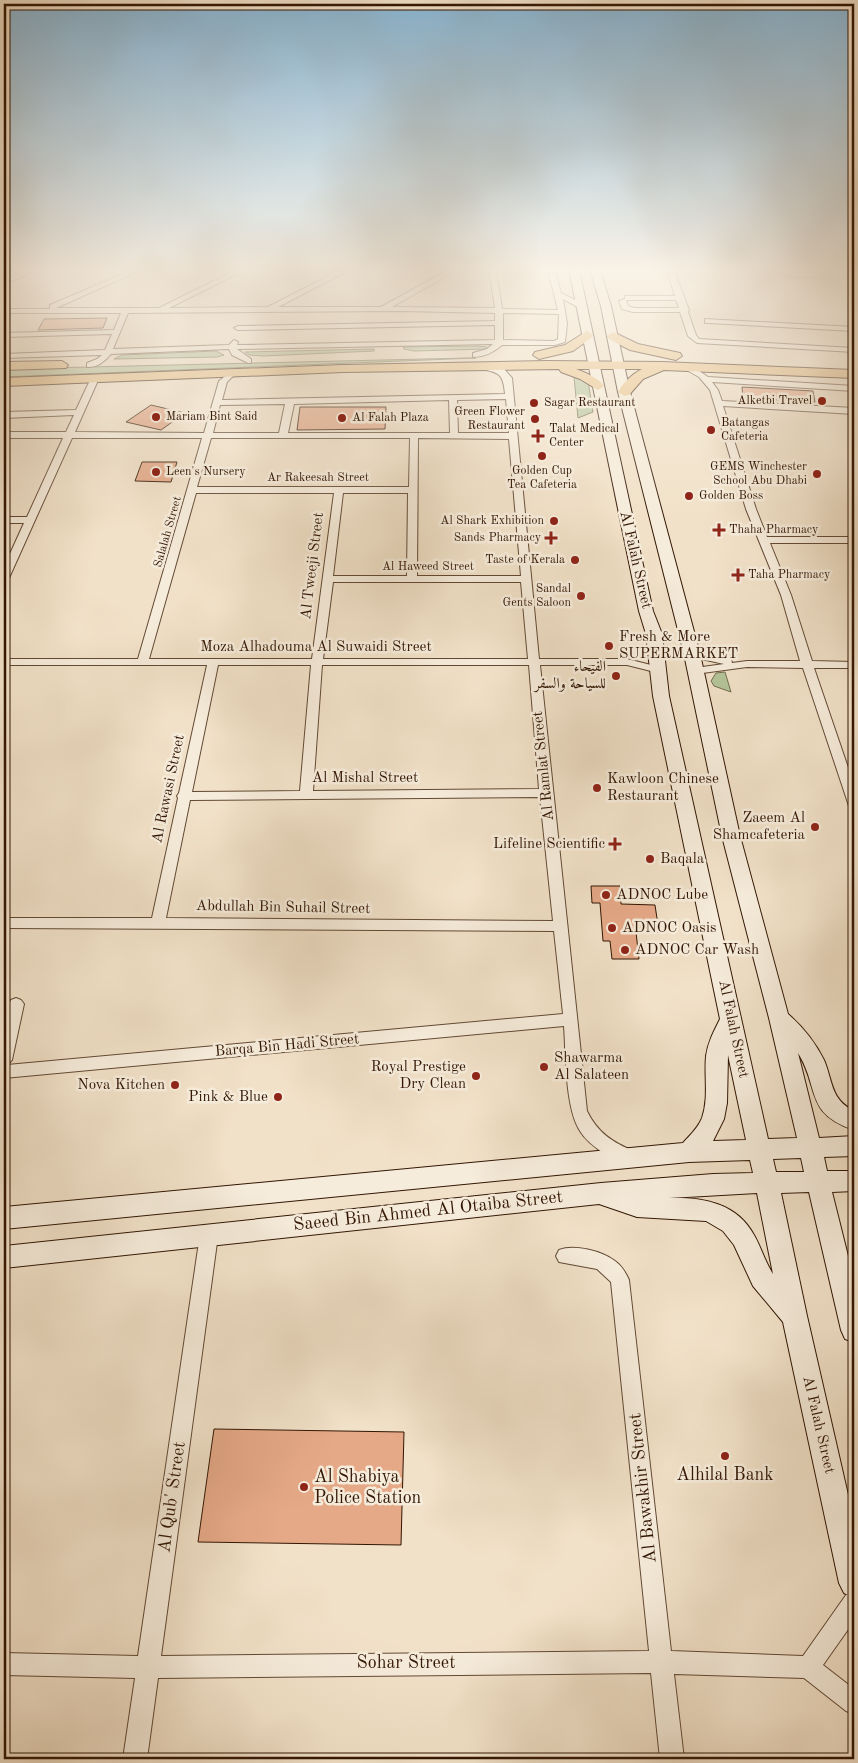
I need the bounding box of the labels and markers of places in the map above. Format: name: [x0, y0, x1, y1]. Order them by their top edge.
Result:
place label: Alketbi Travel: [737, 395, 812, 407]
marker: Alketbi Travel: [816, 395, 828, 407]
marker: Sagar Restaurant: [528, 397, 540, 409]
place label: Sagar Restaurant: [544, 397, 635, 409]
place label: Green Flower Restaurant: [454, 406, 525, 432]
marker: Mariam Bint Said: [150, 411, 162, 423]
place label: Mariam Bint Said: [166, 411, 257, 423]
marker: Al Falah Plaza: [336, 412, 348, 424]
place label: Al Falah Plaza: [352, 412, 429, 424]
marker: Green Flower Restaurant: [529, 413, 541, 425]
place label: Batangas Cafeteria: [721, 417, 769, 443]
place label: Talat Medical Center: [549, 423, 619, 449]
marker: Batangas Cafeteria: [705, 424, 717, 436]
marker: Talat Medical Center: [531, 429, 545, 443]
marker: Golden Cup Tea Cafeteria: [536, 450, 548, 462]
place label: GEMS Winchester School Abu Dhabi: [710, 461, 807, 487]
place label: Golden Cup Tea Cafeteria: [507, 465, 577, 491]
marker: Leen's Nursery: [150, 466, 162, 478]
place label: Leen's Nursery: [166, 466, 246, 478]
marker: GEMS Winchester School Abu Dhabi: [811, 468, 823, 480]
marker: Golden Boss: [683, 490, 695, 502]
place label: Golden Boss: [699, 490, 763, 502]
place label: Al Shark Exhibition: [440, 515, 545, 527]
marker: Al Shark Exhibition: [548, 515, 560, 527]
marker: Thaha Pharmacy: [713, 524, 725, 536]
place label: Thaha Pharmacy: [729, 524, 819, 536]
place label: Sands Pharmacy: [454, 532, 542, 544]
marker: Sands Pharmacy: [545, 532, 557, 544]
place label: Taste of Kerala: [485, 554, 565, 566]
marker: Taste of Kerala: [569, 554, 581, 566]
marker: Taha Pharmacy: [732, 569, 744, 581]
place label: Taha Pharmacy: [748, 569, 831, 581]
place label: Sandal Gents Saloon: [503, 583, 572, 609]
marker: Sandal Gents Saloon: [575, 590, 587, 602]
place label: Fresh & More SUPERMARKET: [619, 630, 738, 662]
marker: Fresh & More SUPERMARKET: [603, 640, 615, 652]
place label: الفيحاء للسياحة والسفر: [533, 660, 606, 693]
marker: الفيحاء للسياحة والسفر: [610, 670, 622, 682]
place label: Kawloon Chinese Restaurant: [607, 772, 719, 804]
marker: Kawloon Chinese Restaurant: [591, 782, 603, 794]
place label: Zaeem Al Shamcafeteria: [713, 811, 806, 843]
marker: Zaeem Al Shamcafeteria: [809, 821, 821, 833]
place label: Lifeline Scientific: [493, 837, 605, 852]
marker: Lifeline Scientific: [609, 838, 621, 850]
place label: Baqala: [660, 852, 705, 867]
marker: Baqala: [644, 853, 656, 865]
place label: ADNOC Lube: [616, 888, 708, 903]
marker: ADNOC Lube: [600, 889, 612, 901]
place label: ADNOC Oasis: [622, 921, 716, 936]
marker: ADNOC Oasis: [606, 922, 618, 934]
place label: ADNOC Car Wash: [635, 943, 759, 958]
marker: ADNOC Car Wash: [619, 944, 631, 956]
place label: Shawarma Al Salateen: [554, 1051, 629, 1083]
place label: Royal Prestige Dry Clean: [371, 1060, 466, 1092]
marker: Shawarma Al Salateen: [538, 1061, 550, 1073]
marker: Royal Prestige Dry Clean: [470, 1070, 482, 1082]
place label: Nova Kitchen: [77, 1078, 165, 1093]
marker: Nova Kitchen: [169, 1079, 181, 1091]
place label: Pink & Blue: [188, 1090, 268, 1105]
marker: Pink & Blue: [272, 1091, 284, 1103]
marker: Alhilal Bank: [719, 1450, 731, 1462]
place label: Alhilal Bank: [676, 1466, 774, 1484]
place label: Al Shabiya Police Station: [314, 1468, 422, 1507]
marker: Al Shabiya Police Station: [298, 1481, 310, 1493]

